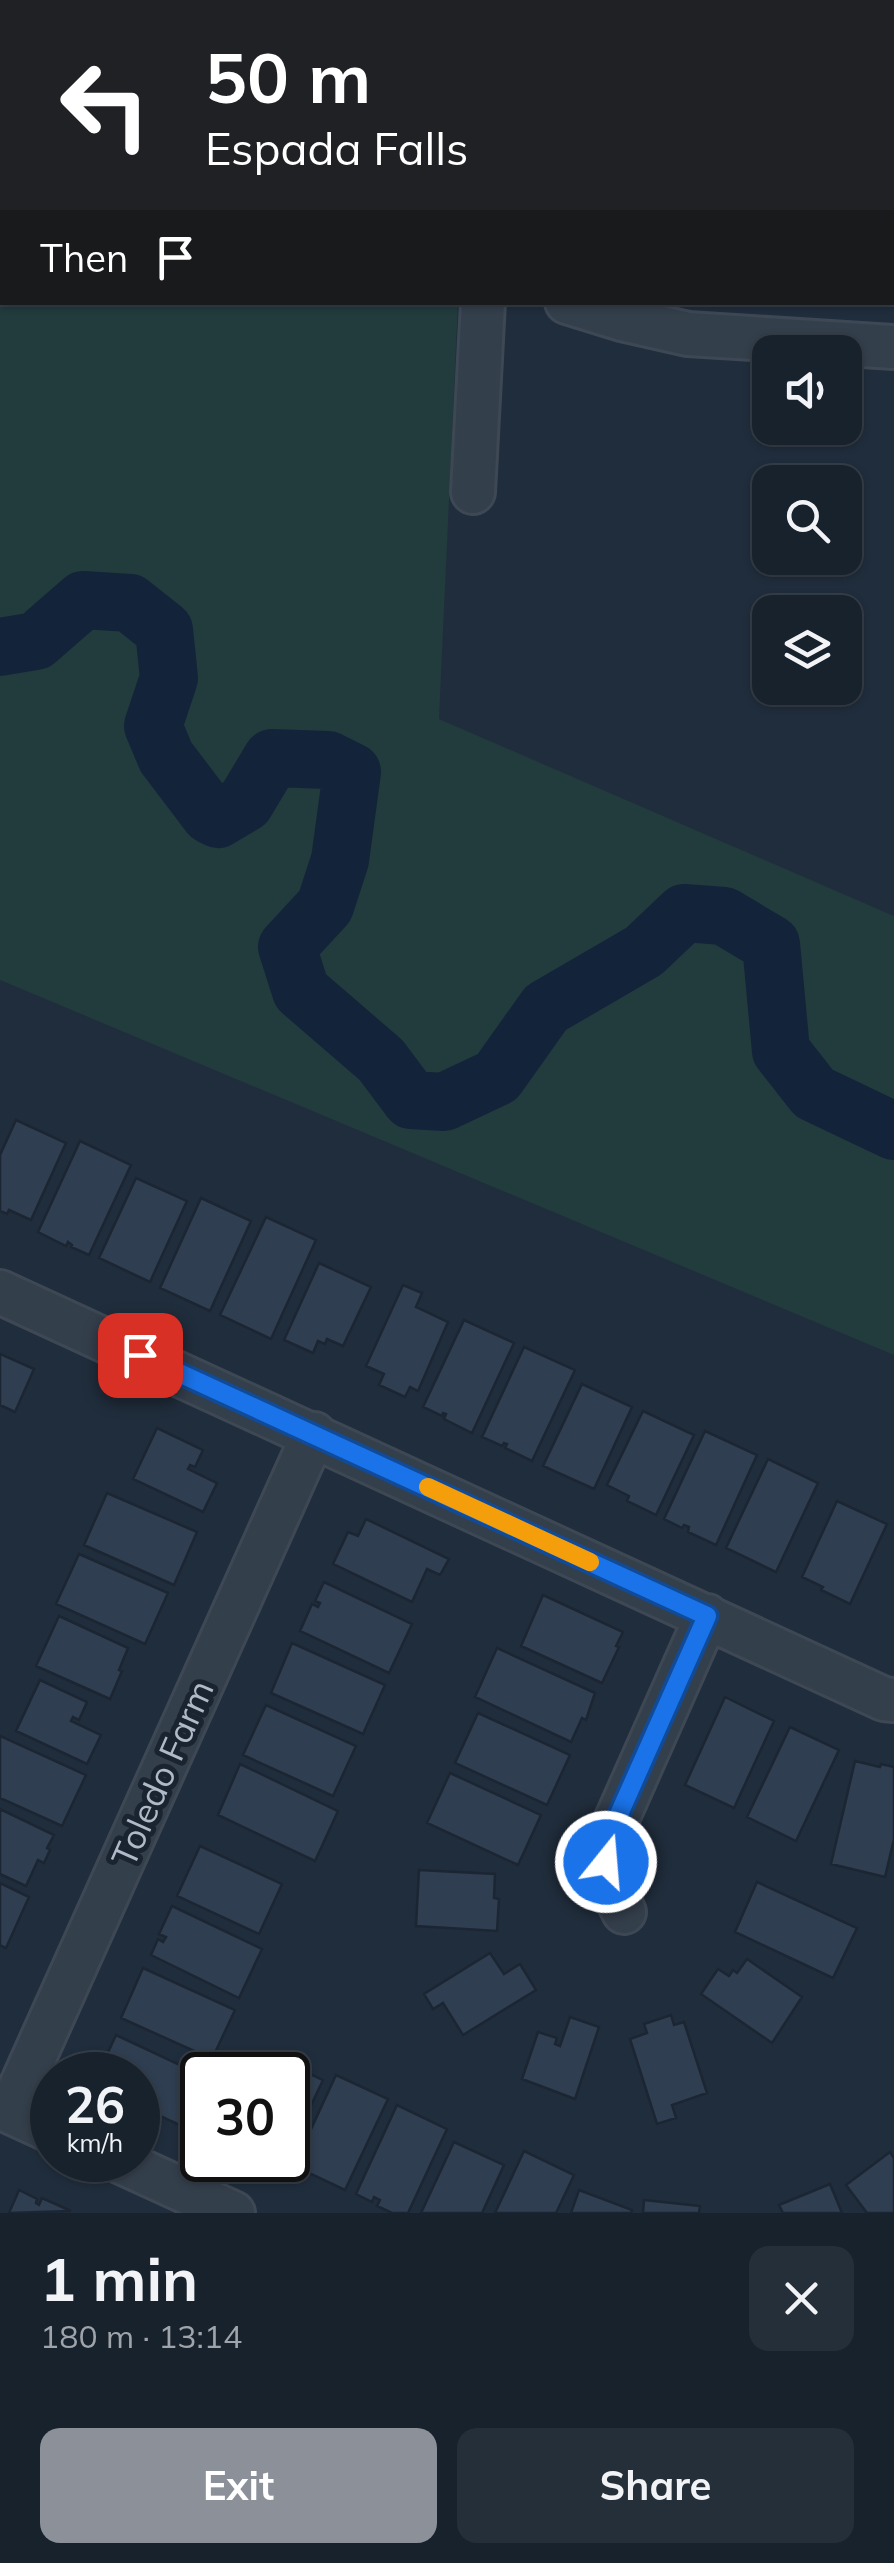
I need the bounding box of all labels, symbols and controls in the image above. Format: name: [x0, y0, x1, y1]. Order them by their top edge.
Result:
text: 50 m: [205, 33, 371, 121]
icon: left: [40, 40, 170, 170]
text: Espada Falls: [205, 120, 468, 176]
icon: arrive: [148, 230, 203, 285]
text: Then: [40, 234, 128, 282]
map controls: [752, 335, 862, 705]
button: sound: [752, 335, 862, 445]
button: search: [752, 465, 862, 575]
button: layers: [752, 595, 862, 705]
pin: [98, 1313, 183, 1398]
icon: arrive: [113, 1328, 168, 1383]
street label: Toledo Farm: [101, 1673, 223, 1873]
position arrow: [554, 1810, 658, 1914]
speed limit sign: 30: [180, 2052, 310, 2182]
text: 26: [65, 2073, 125, 2136]
text: km/h: [67, 2127, 123, 2158]
text: 1 min: [40, 2241, 198, 2316]
button: close: [749, 2246, 854, 2351]
text: 180 m · 13:14: [40, 2316, 242, 2356]
button: Exit: [40, 2428, 437, 2543]
button: Share: [457, 2428, 854, 2543]

